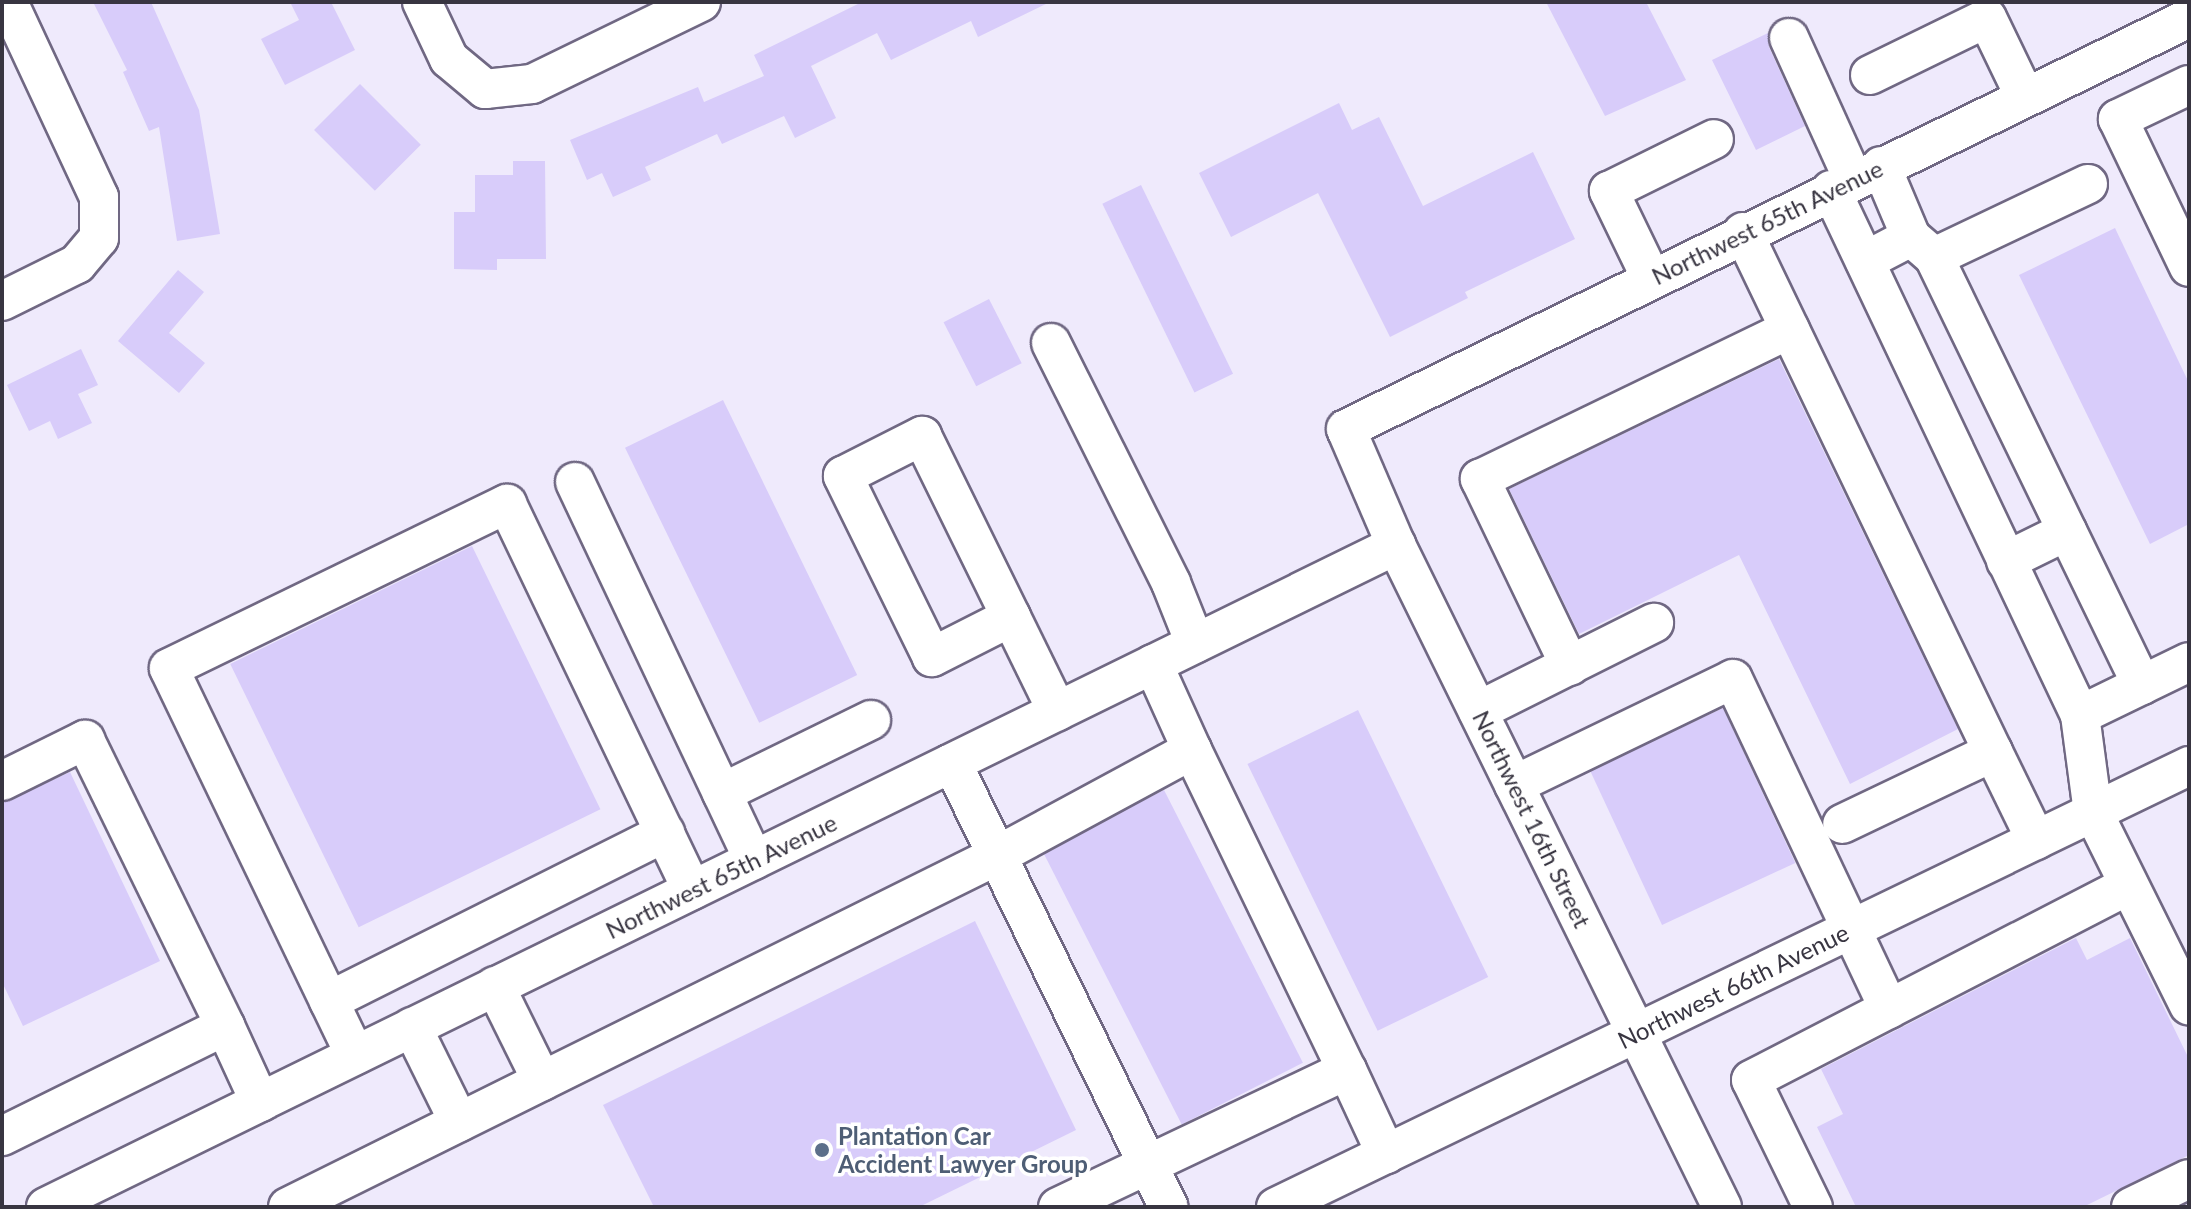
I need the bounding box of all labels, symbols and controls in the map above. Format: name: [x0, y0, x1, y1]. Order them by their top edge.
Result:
street label: Northwest 65th Avenue: [1646, 153, 1888, 291]
street label: Northwest 16th Street: [1467, 706, 1597, 932]
street label: Northwest 65th Avenue: [600, 807, 842, 945]
street label: Northwest 66th Avenue: [1612, 917, 1854, 1055]
place label: Plantation Car Accident Lawyer Group: [838, 1122, 1088, 1178]
marker: Plantation Car Accident Lawyer Group: [813, 1141, 831, 1159]

